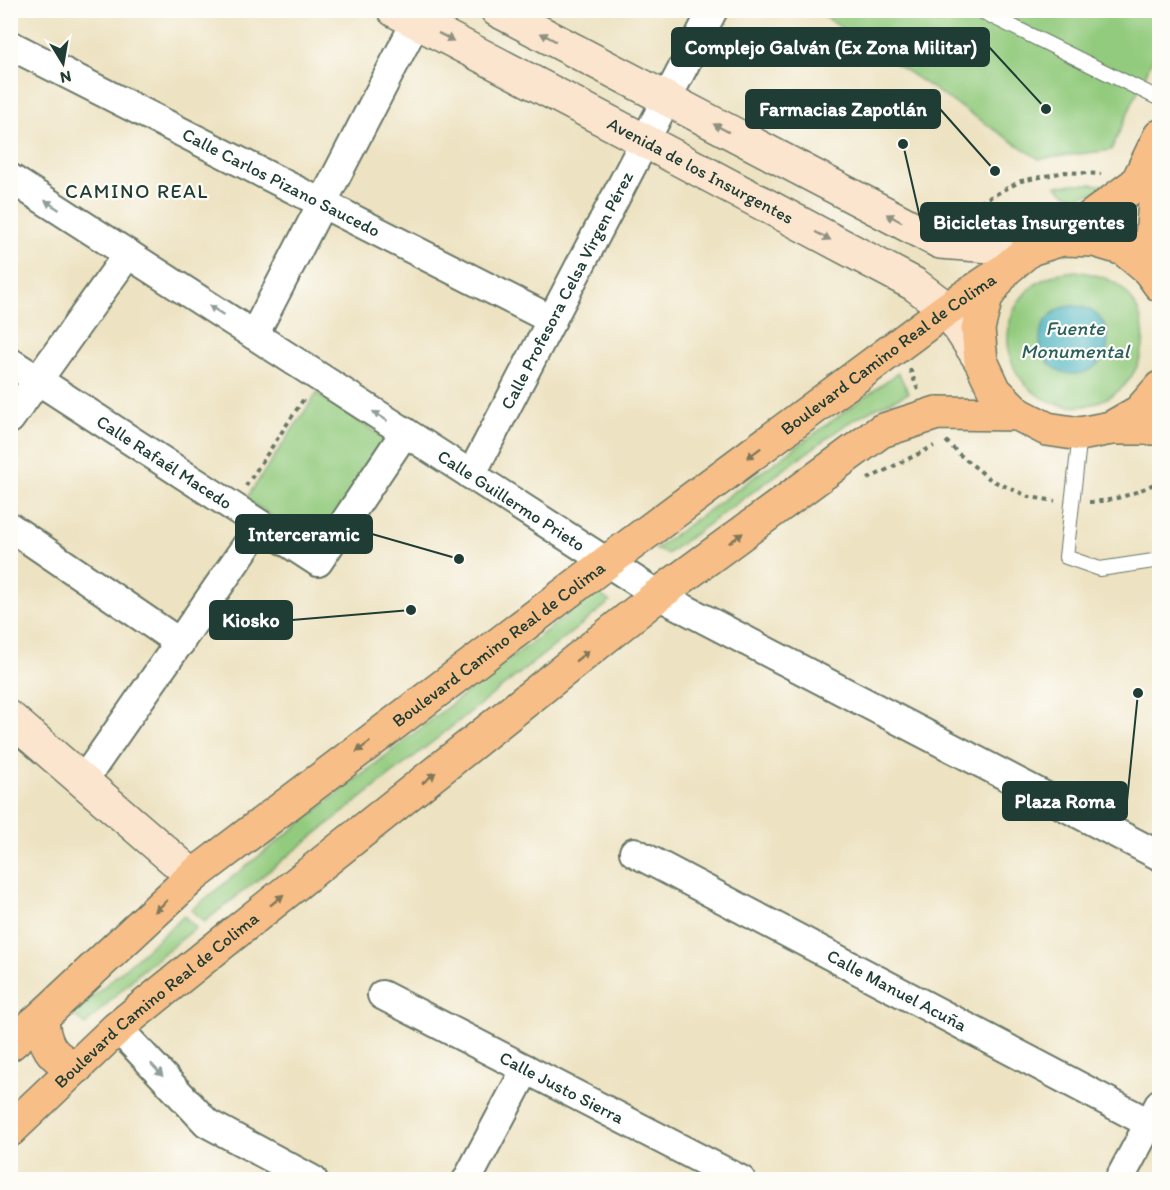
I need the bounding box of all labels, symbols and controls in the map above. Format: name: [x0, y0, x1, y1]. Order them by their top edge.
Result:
callout: Complejo Galván (Ex Zona Militar): [672, 28, 989, 66]
one-way arrow: [437, 32, 455, 42]
north arrow: [33, 33, 93, 93]
one-way arrow: [540, 33, 557, 42]
text: Complejo Galván (Ex Zona Militar): [685, 35, 977, 60]
text: N: [59, 67, 73, 88]
callout: Farmacias Zapotlán: [746, 90, 940, 128]
text: Farmacias Zapotlán: [759, 97, 927, 122]
street label: Avenida de los Insurgentes: [604, 112, 797, 229]
street label: Calle Carlos Pizano Saucedo: [178, 123, 384, 242]
one-way arrow: [713, 123, 730, 132]
street label: Calle Profesora Celsa Virgen Pérez: [496, 167, 638, 413]
district label: CAMINO REAL: [65, 179, 209, 203]
one-way arrow: [43, 199, 60, 210]
callout: Bicicletas Insurgentes: [921, 203, 1136, 241]
text: Bicicletas Insurgentes: [933, 210, 1125, 235]
one-way arrow: [885, 213, 902, 223]
one-way arrow: [815, 231, 832, 241]
street label: Boulevard Camino Real de Colima: [776, 268, 1001, 440]
one-way arrow: [207, 305, 224, 316]
water label: Fuente Monumental: [1021, 316, 1131, 363]
street label: Calle Rafaél Macedo: [92, 410, 236, 514]
one-way arrow: [371, 410, 388, 421]
street label: Calle Guillermo Prieto: [433, 445, 589, 556]
one-way arrow: [746, 447, 762, 459]
callout: Interceramic: [236, 515, 372, 553]
text: Interceramic: [248, 522, 361, 546]
one-way arrow: [729, 532, 744, 544]
street label: Boulevard Camino Real de Colima: [388, 556, 610, 732]
callout: Kiosko: [210, 601, 292, 639]
text: Kiosko: [222, 608, 280, 632]
one-way arrow: [574, 651, 589, 663]
one-way arrow: [356, 741, 371, 753]
one-way arrow: [421, 772, 437, 785]
callout: Plaza Roma: [1003, 782, 1127, 820]
text: Plaza Roma: [1015, 789, 1116, 813]
one-way arrow: [269, 893, 285, 906]
one-way arrow: [154, 899, 168, 913]
street label: Boulevard Camino Real de Colima: [50, 907, 264, 1093]
street label: Calle Manuel Acuña: [823, 945, 971, 1036]
street label: Calle Justo Sierra: [496, 1046, 628, 1129]
one-way arrow: [150, 1063, 164, 1077]

